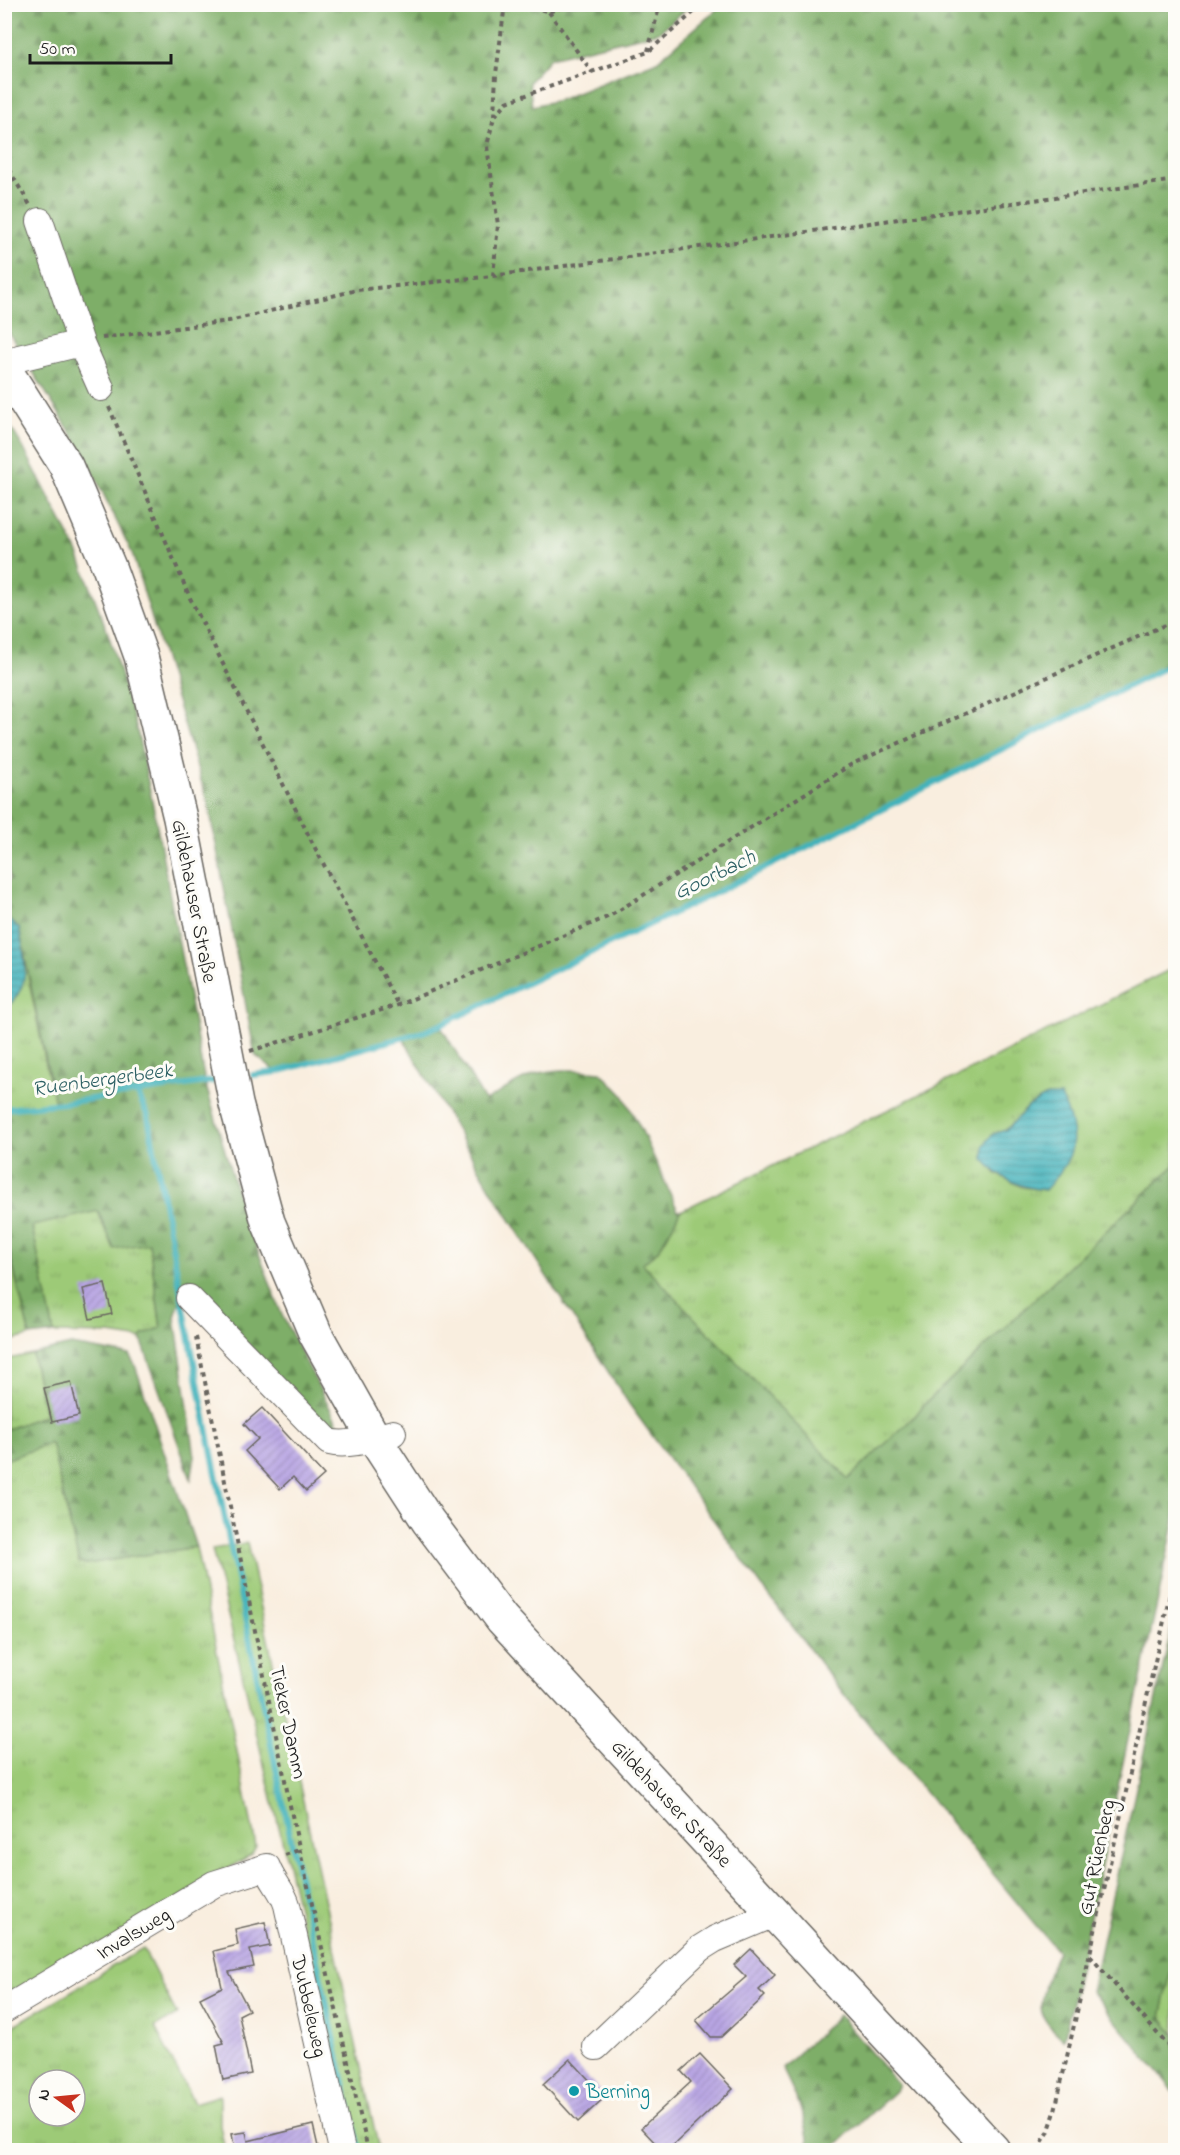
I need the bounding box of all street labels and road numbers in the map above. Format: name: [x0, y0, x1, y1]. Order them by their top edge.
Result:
street label: Gildehauser Straße: [163, 817, 224, 986]
street label: Tieker Damm: [260, 1663, 314, 1782]
street label: Gildehauser Straße: [603, 1734, 738, 1876]
street label: Gut Rüenberg: [1071, 1797, 1127, 1918]
street label: Invalsweg: [91, 1901, 178, 1970]
street label: Dubbeleweg: [280, 1951, 334, 2061]

